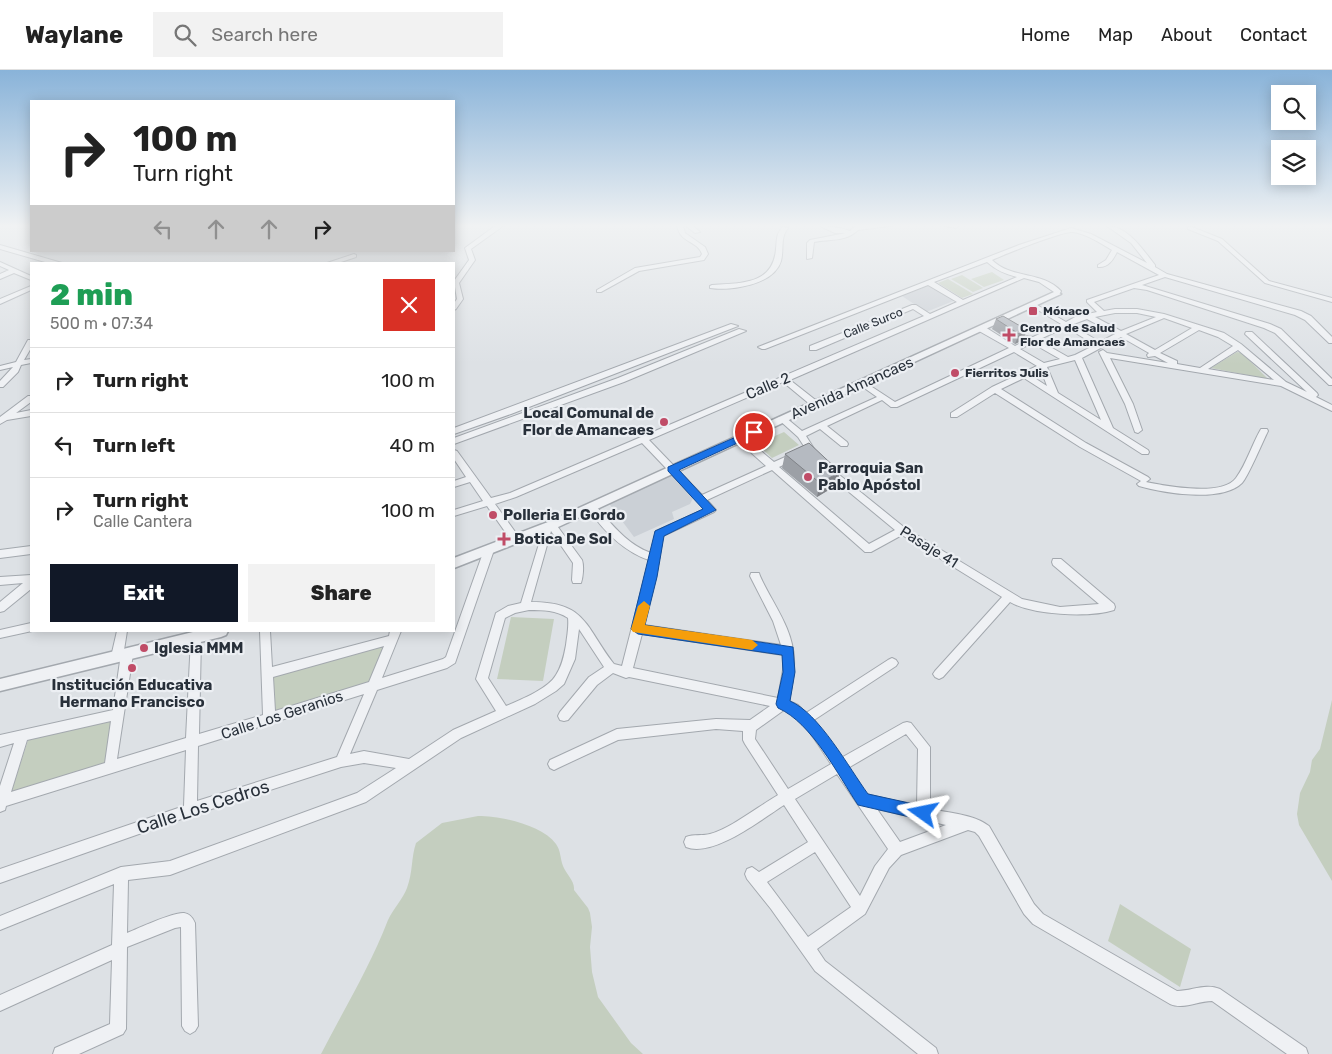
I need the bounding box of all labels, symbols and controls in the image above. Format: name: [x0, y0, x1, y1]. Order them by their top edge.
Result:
search box: [153, 12, 503, 57]
text: Waylane: [25, 21, 123, 49]
icon: search: [171, 21, 199, 49]
text: Search here: [211, 23, 318, 46]
text: Home: [1021, 24, 1070, 46]
text: Map: [1098, 24, 1133, 46]
text: About: [1161, 24, 1212, 46]
text: Contact: [1240, 24, 1307, 46]
map controls: [1271, 85, 1316, 185]
button: search: [1271, 85, 1316, 130]
text: 100 m: [133, 118, 238, 160]
icon: right: [50, 120, 115, 185]
button: layers: [1271, 140, 1316, 185]
text: Turn right: [133, 160, 233, 187]
icon: left: [149, 215, 177, 243]
icon: ahead: [202, 215, 230, 243]
icon: ahead: [255, 215, 283, 243]
icon: right: [308, 215, 336, 243]
text: 2 min: [50, 277, 133, 313]
button: close: [383, 279, 435, 331]
place label: Mónaco: [1043, 304, 1089, 318]
street label: Calle Surco: [841, 305, 905, 341]
marker: Mónaco: [1027, 305, 1039, 317]
text: 500 m · 07:34: [50, 314, 153, 333]
place label: Centro de Salud Flor de Amancaes: [1020, 321, 1126, 349]
marker: Centro de Salud Flor de Amancaes: [1002, 328, 1016, 342]
street label: Avenida Amancaes: [788, 353, 917, 423]
icon: right: [50, 366, 78, 394]
place label: Fierritos Julis: [965, 366, 1049, 380]
marker: Fierritos Julis: [949, 367, 961, 379]
text: Turn right: [93, 369, 188, 392]
text: 100 m: [381, 369, 435, 392]
street label: Calle 2: [743, 369, 793, 403]
place label: Local Comunal de Flor de Amancaes: [522, 404, 654, 439]
pin: [733, 411, 775, 453]
marker: Local Comunal de Flor de Amancaes: [658, 416, 670, 428]
icon: arrive: [740, 418, 768, 446]
icon: left: [50, 431, 78, 459]
text: Turn left: [93, 434, 175, 457]
text: 40 m: [390, 434, 435, 457]
place label: Parroquia San Pablo Apóstol: [818, 459, 923, 494]
marker: Parroquia San Pablo Apóstol: [802, 471, 814, 483]
text: Turn right: [93, 489, 188, 512]
icon: right: [50, 496, 78, 524]
text: 100 m: [381, 499, 435, 522]
place label: Polleria El Gordo: [503, 506, 625, 524]
marker: Polleria El Gordo: [487, 509, 499, 521]
text: Calle Cantera: [93, 512, 192, 531]
street label: Pasaje 41: [897, 522, 961, 572]
place label: Botica De Sol: [514, 530, 612, 548]
marker: Botica De Sol: [498, 533, 510, 545]
button: Exit: [50, 564, 238, 622]
button: Share: [248, 564, 435, 622]
place label: Iglesia MMM: [154, 639, 243, 657]
marker: Iglesia MMM: [138, 642, 150, 654]
marker: Institución Educativa Hermano Francisco: [126, 662, 138, 674]
place label: Institución Educativa Hermano Francisco: [52, 676, 213, 711]
street label: Calle Los Geranios: [219, 687, 346, 743]
street label: Calle Los Cedros: [134, 775, 272, 839]
position arrow: [896, 786, 948, 838]

